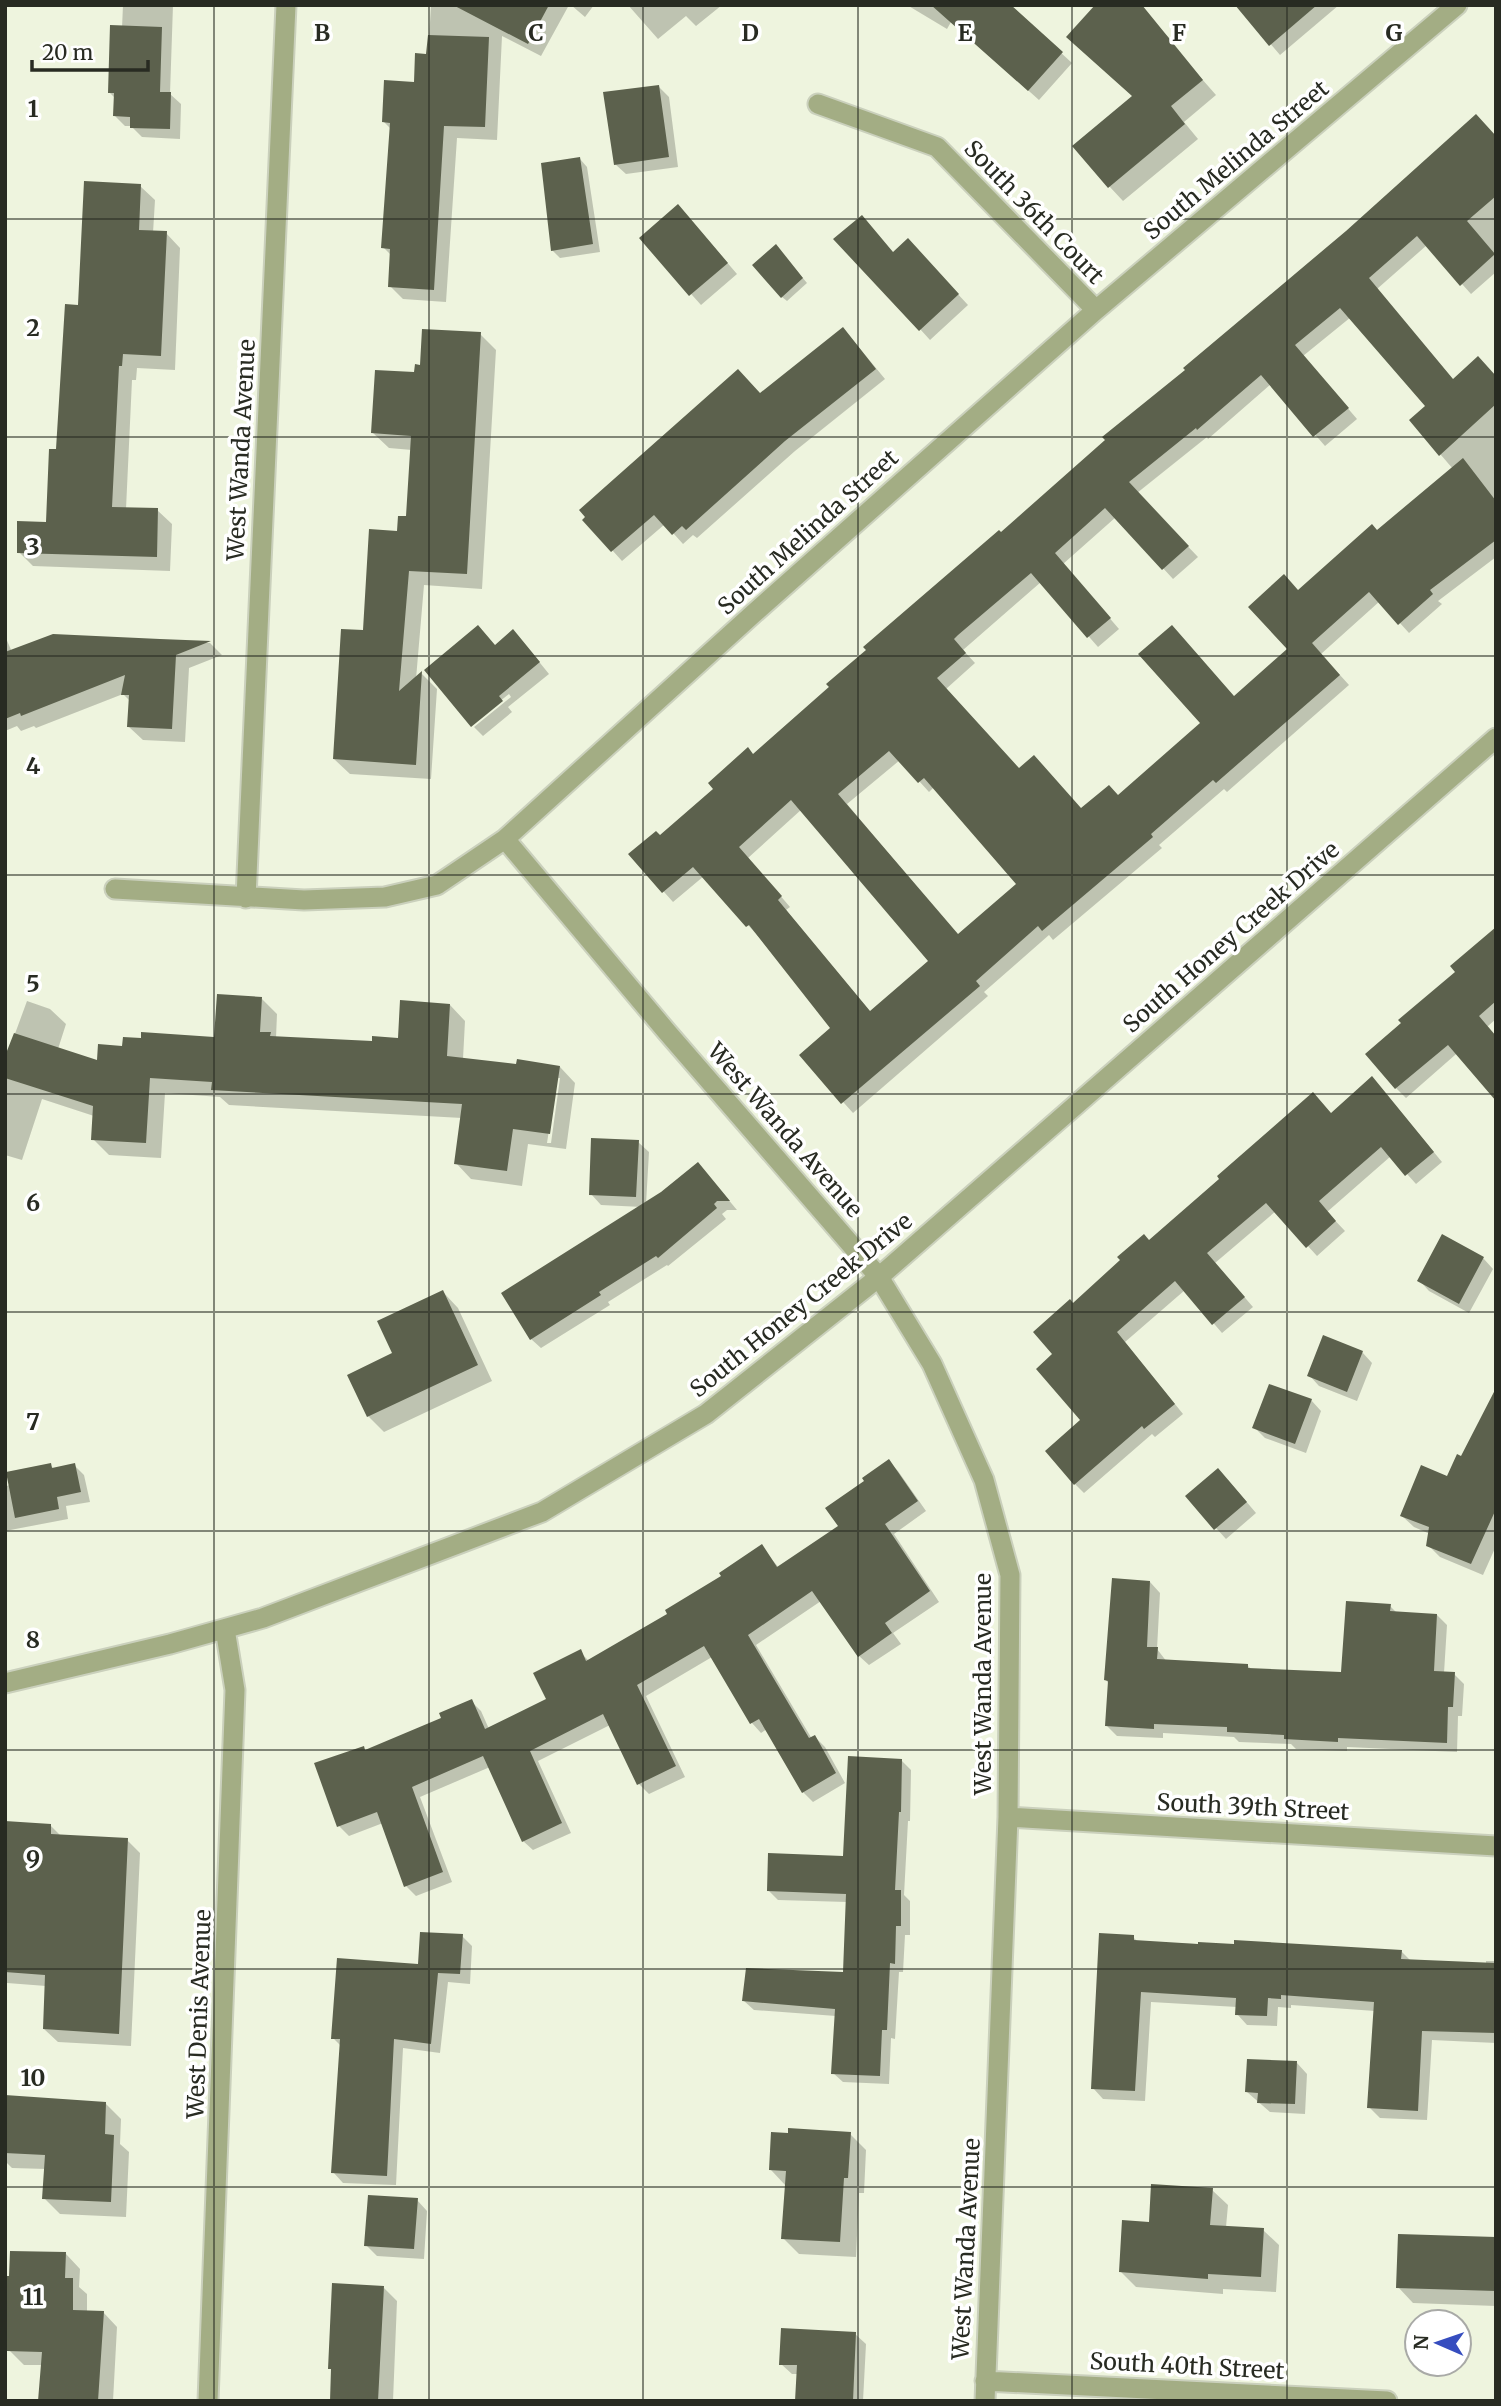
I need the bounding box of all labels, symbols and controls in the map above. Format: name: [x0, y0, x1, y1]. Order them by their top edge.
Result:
text: B: [314, 18, 330, 47]
text: C: [528, 18, 544, 47]
text: D: [741, 18, 759, 47]
text: E: [957, 18, 973, 47]
text: F: [1172, 18, 1186, 47]
text: G: [1386, 18, 1403, 47]
scale bar: [32, 28, 147, 72]
text: 20 m: [42, 39, 94, 66]
street label: South Melinda Street: [1137, 74, 1334, 246]
text: 1: [28, 94, 39, 123]
street label: South 36th Court: [958, 134, 1110, 290]
text: 2: [26, 313, 40, 342]
street label: West Wanda Avenue: [220, 338, 261, 563]
street label: South Melinda Street: [711, 443, 904, 620]
text: 3: [26, 532, 40, 561]
text: 4: [26, 751, 41, 780]
street label: South Honey Creek Drive: [1117, 835, 1345, 1039]
text: 5: [26, 969, 40, 998]
street label: West Wanda Avenue: [701, 1036, 869, 1223]
text: 6: [26, 1188, 40, 1217]
street label: South Honey Creek Drive: [684, 1206, 918, 1403]
text: 7: [26, 1407, 40, 1436]
street label: West Wanda Avenue: [968, 1573, 997, 1796]
text: 8: [26, 1625, 40, 1654]
street label: South 39th Street: [1156, 1787, 1350, 1826]
text: 9: [26, 1844, 40, 1873]
street label: West Denis Avenue: [180, 1909, 217, 2120]
text: 10: [21, 2063, 45, 2092]
street label: West Wanda Avenue: [945, 2137, 986, 2362]
text: 11: [23, 2282, 44, 2311]
north arrow: [1403, 2308, 1473, 2378]
text: N: [1409, 2334, 1433, 2350]
street label: South 40th Street: [1089, 2346, 1285, 2385]

